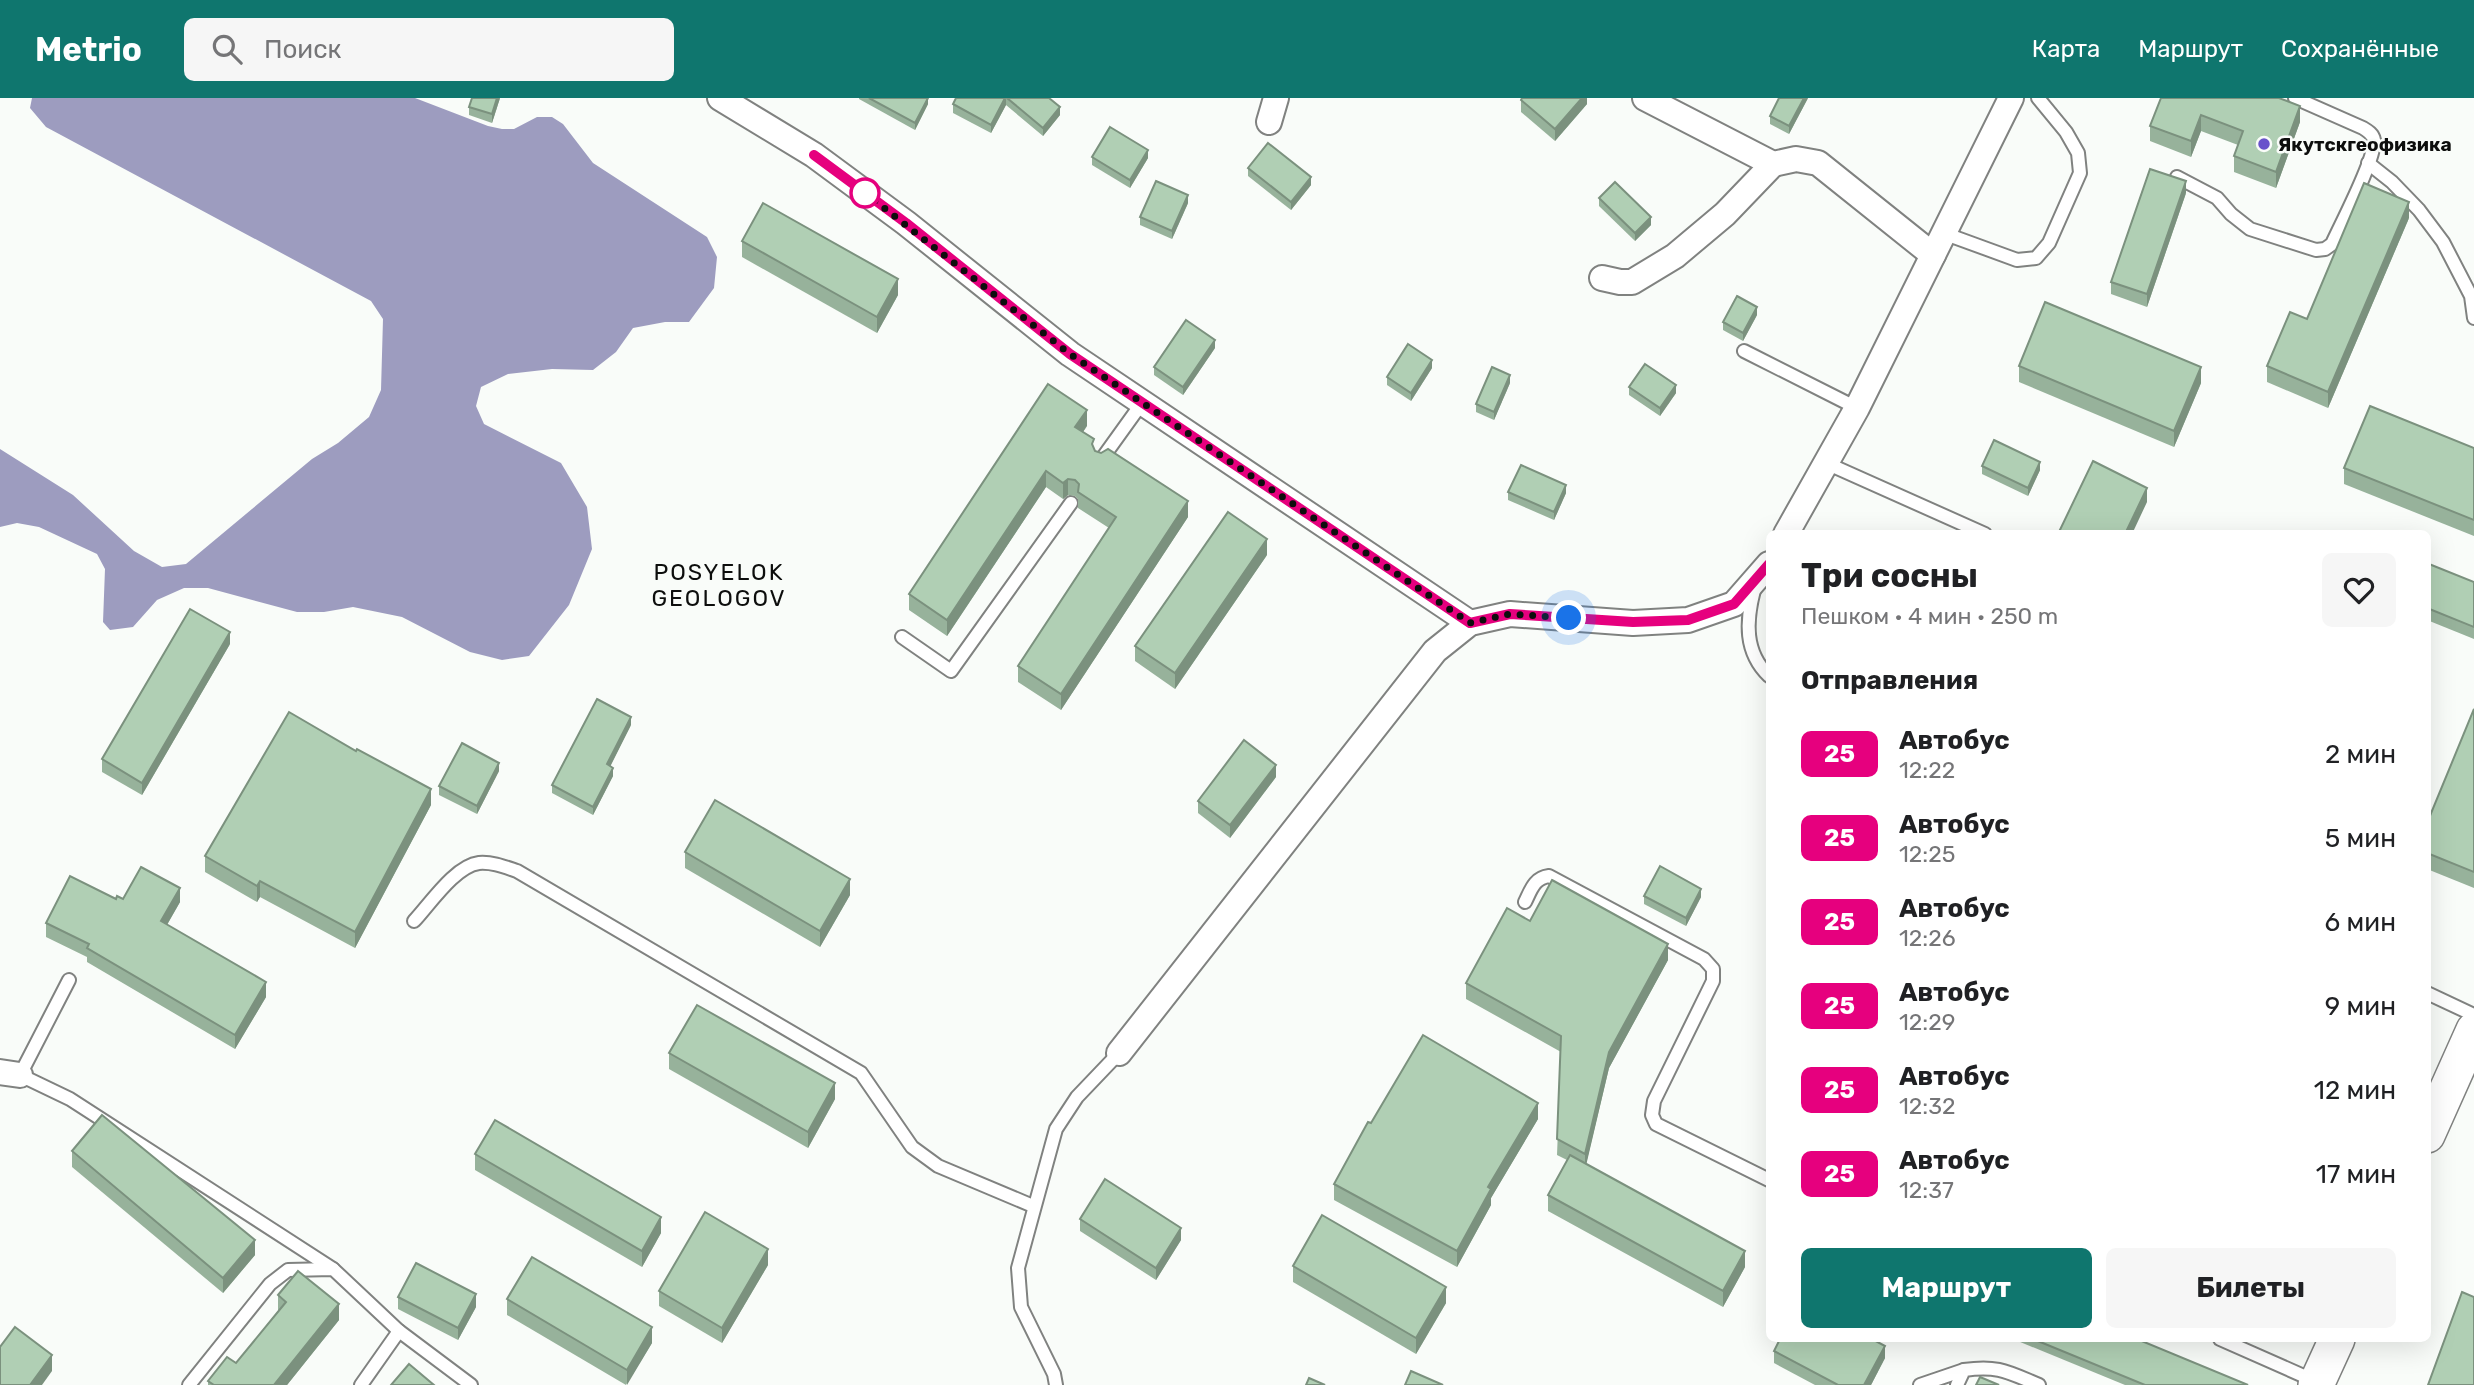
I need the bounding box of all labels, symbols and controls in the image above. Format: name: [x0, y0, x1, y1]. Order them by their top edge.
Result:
search box: [184, 18, 674, 81]
text: Metrio: [35, 30, 142, 69]
icon: search: [208, 30, 246, 68]
text: Поиск: [264, 34, 342, 65]
text: Карта: [2032, 35, 2100, 63]
text: Маршрут: [2138, 35, 2243, 63]
text: Сохранённые: [2281, 35, 2439, 63]
place label: Якутскгеофизика: [2278, 133, 2452, 156]
marker: Якутскгеофизика: [2256, 136, 2272, 152]
unlabelled marker: [850, 178, 880, 208]
button: heart: [2322, 553, 2396, 627]
text: Три сосны: [1801, 556, 1978, 595]
district label: POSYELOK GEOLOGOV: [651, 558, 787, 612]
your location: [1551, 600, 1586, 635]
text: Пешком · 4 мин · 250 m: [1801, 602, 2058, 630]
text: Отправления: [1801, 665, 1978, 696]
text: Автобус: [1899, 725, 2010, 756]
text: 2 мин: [2325, 739, 2396, 770]
text: 25: [1824, 740, 1855, 768]
text: 12:22: [1899, 756, 1955, 784]
text: Автобус: [1899, 809, 2010, 840]
text: 5 мин: [2325, 823, 2396, 854]
text: 25: [1824, 824, 1855, 852]
text: 12:25: [1899, 840, 1955, 868]
text: Автобус: [1899, 893, 2010, 924]
text: 6 мин: [2325, 907, 2396, 938]
text: 25: [1824, 908, 1855, 936]
text: 12:26: [1899, 924, 1956, 952]
text: Автобус: [1899, 977, 2010, 1008]
text: 9 мин: [2325, 991, 2396, 1022]
text: 25: [1824, 992, 1855, 1020]
text: 12:29: [1899, 1008, 1955, 1036]
text: Автобус: [1899, 1061, 2010, 1092]
text: 12 мин: [2314, 1075, 2396, 1106]
text: 25: [1824, 1076, 1855, 1104]
text: 12:32: [1899, 1092, 1956, 1120]
text: Автобус: [1899, 1145, 2010, 1176]
text: 17 мин: [2316, 1159, 2396, 1190]
text: 25: [1824, 1160, 1855, 1188]
text: 12:37: [1899, 1176, 1954, 1204]
button: Маршрут: [1801, 1248, 2092, 1328]
button: Билеты: [2106, 1248, 2396, 1328]

